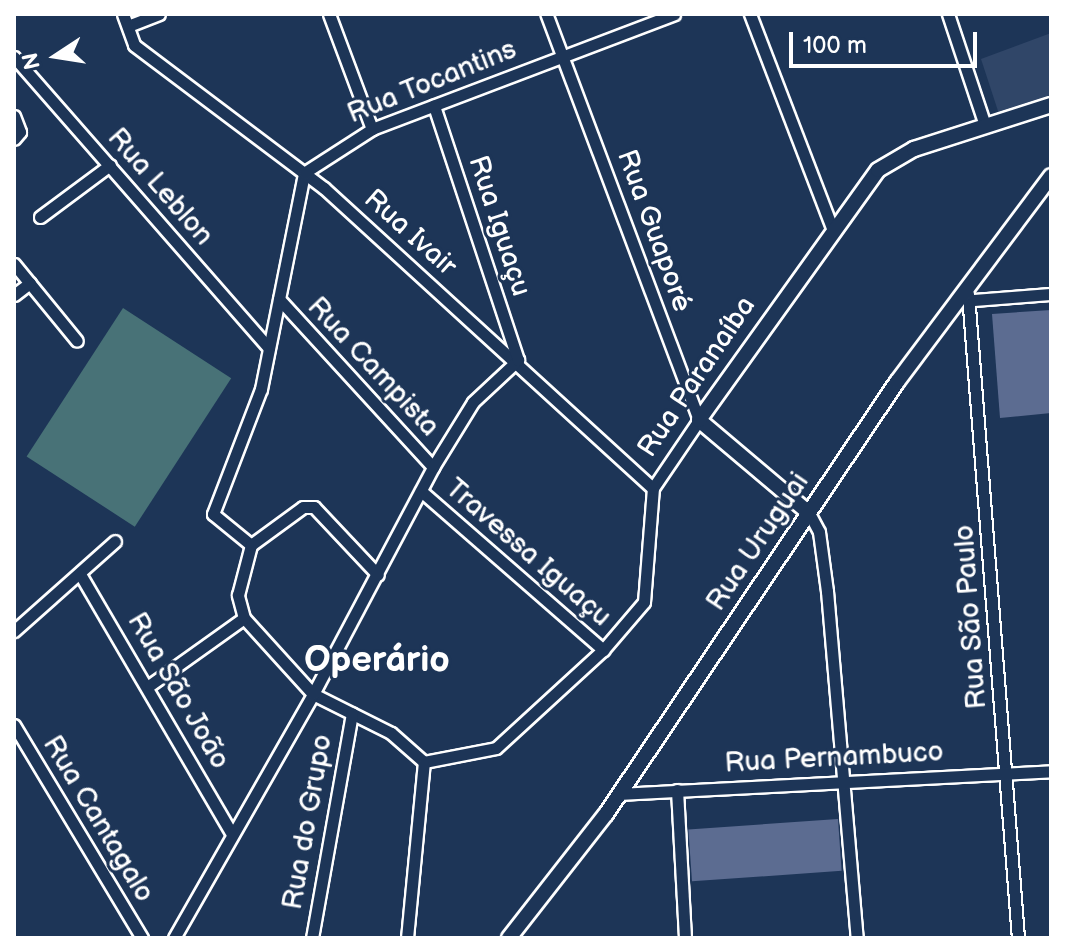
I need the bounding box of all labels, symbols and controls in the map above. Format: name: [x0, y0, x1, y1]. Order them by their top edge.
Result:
north arrow: [16, 16, 96, 96]
scale bar: [793, 16, 981, 66]
text: 100 m: [803, 31, 867, 60]
street label: Rua Tocantins: [342, 33, 522, 131]
text: N: [17, 50, 47, 72]
street label: Rua Leblon: [100, 122, 220, 252]
street label: Rua Guaporé: [609, 145, 699, 317]
street label: Rua Iguaçu: [461, 152, 537, 300]
street label: Rua Ivair: [357, 183, 463, 283]
street label: Rua Campista: [300, 290, 446, 444]
street label: Rua Paranaíba: [631, 290, 763, 464]
street label: Rua Uruguai: [700, 467, 816, 617]
street label: Travessa Iguaçu: [438, 472, 618, 634]
street label: Rua São Paulo: [948, 523, 994, 711]
street label: Rua São João: [119, 606, 237, 776]
district label: Operário: [304, 639, 450, 683]
street label: Rua Cantagalo: [35, 730, 161, 908]
street label: Rua do Grupo: [276, 732, 340, 912]
street label: Rua Pernambuco: [724, 735, 944, 781]

